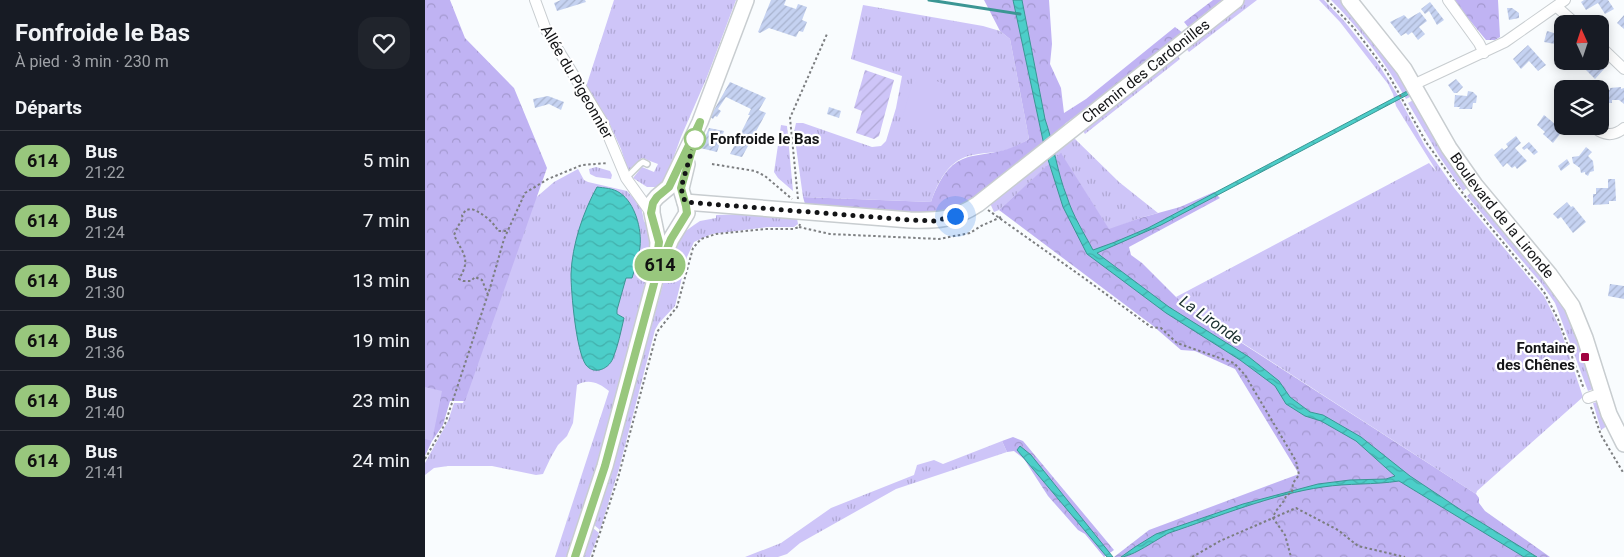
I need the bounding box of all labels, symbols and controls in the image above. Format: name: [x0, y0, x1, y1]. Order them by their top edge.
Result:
street label: Chemin des Cardonilles: [1078, 15, 1213, 127]
north arrow: [1554, 15, 1609, 70]
map controls: [1554, 15, 1609, 135]
button: heart: [358, 17, 410, 69]
text: Fonfroide le Bas: [15, 19, 190, 47]
street label: Allée du Pigeonnier: [537, 22, 617, 142]
text: À pied · 3 min · 230 m: [15, 52, 169, 71]
button: layers: [1554, 80, 1609, 135]
text: Départs: [15, 96, 82, 119]
marker: Fonfroide le Bas: [684, 128, 706, 150]
place label: Fonfroide le Bas: [710, 130, 820, 148]
text: Bus: [85, 140, 118, 163]
text: 5 min: [363, 149, 410, 172]
street label: Boulevard de la Lironde: [1446, 149, 1558, 282]
text: 614: [27, 150, 58, 171]
text: 21:22: [85, 163, 125, 182]
text: Bus: [85, 200, 118, 223]
your location: [943, 204, 968, 229]
text: 7 min: [363, 209, 410, 232]
text: 614: [27, 210, 58, 231]
text: 21:24: [85, 223, 125, 242]
line badge: 614: [631, 249, 689, 281]
text: 614: [645, 254, 675, 275]
text: Bus: [85, 260, 118, 283]
text: 13 min: [352, 269, 410, 292]
text: 614: [27, 270, 58, 291]
text: 21:30: [85, 283, 125, 302]
water label: La Lironde: [1176, 291, 1246, 349]
text: Bus: [85, 320, 118, 343]
text: 19 min: [352, 329, 410, 352]
text: 614: [27, 330, 58, 351]
place label: Fontaine des Chênes: [1496, 339, 1575, 374]
text: 21:36: [85, 343, 125, 362]
marker: Fontaine des Chênes: [1579, 351, 1591, 363]
text: Bus: [85, 380, 118, 403]
text: 23 min: [352, 389, 410, 412]
text: 614: [27, 390, 58, 411]
text: 21:40: [85, 403, 125, 422]
text: Bus: [85, 440, 118, 463]
text: 24 min: [352, 449, 410, 472]
text: 614: [27, 450, 58, 471]
text: 21:41: [85, 463, 125, 482]

